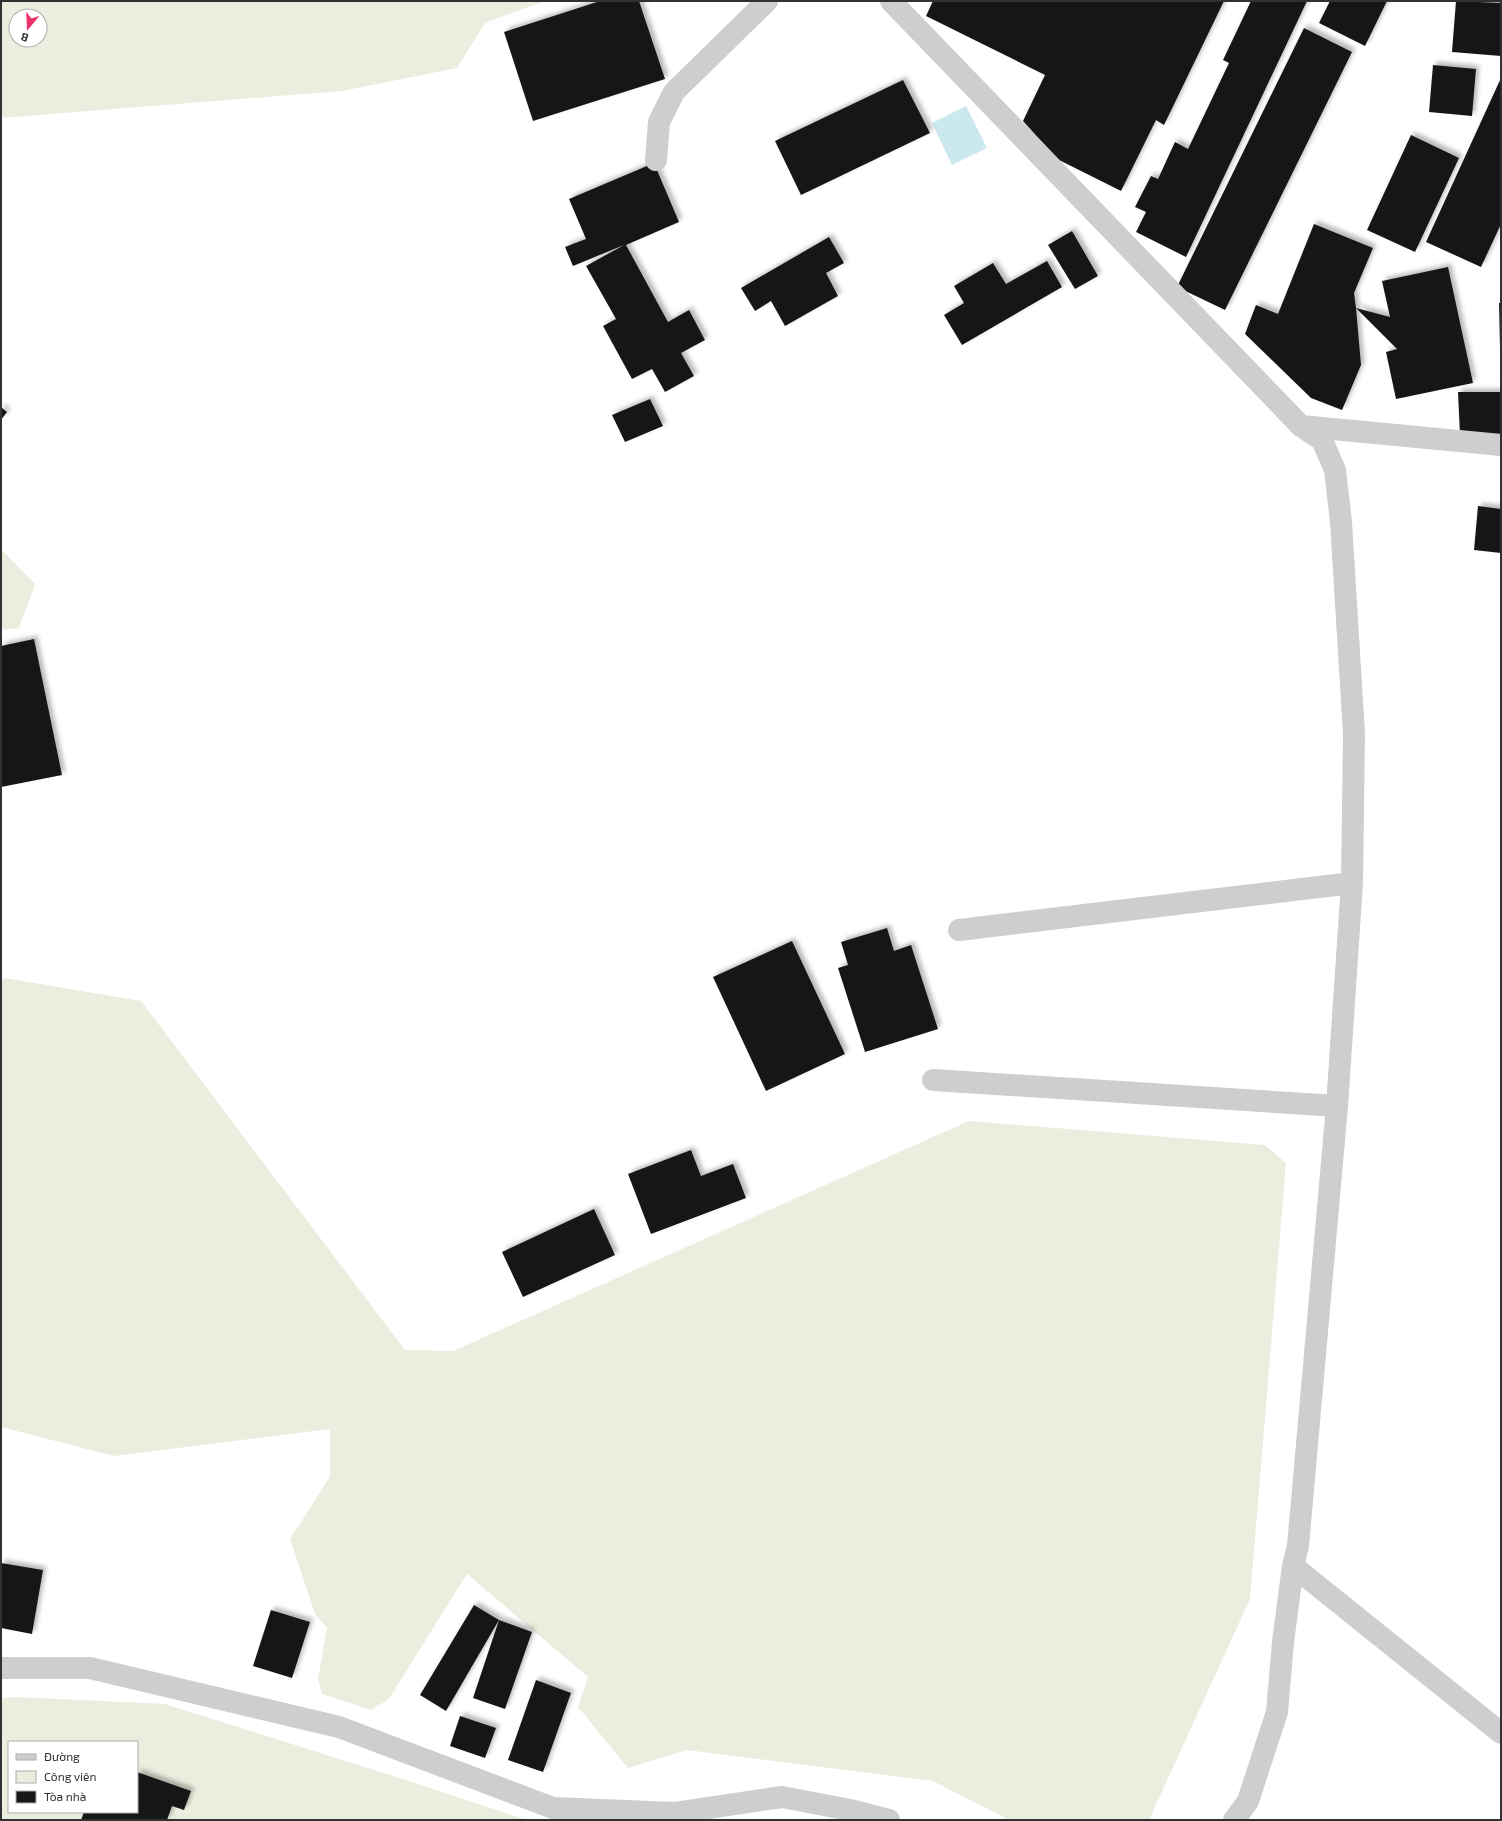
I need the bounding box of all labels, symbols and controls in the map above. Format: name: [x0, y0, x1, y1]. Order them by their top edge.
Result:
north arrow: [8, 8, 48, 48]
text: B: [19, 31, 30, 45]
legend: [8, 1741, 138, 1813]
text: Đường: [44, 1749, 80, 1763]
text: Công viên: [44, 1769, 97, 1783]
text: Tòa nhà: [44, 1789, 86, 1803]

